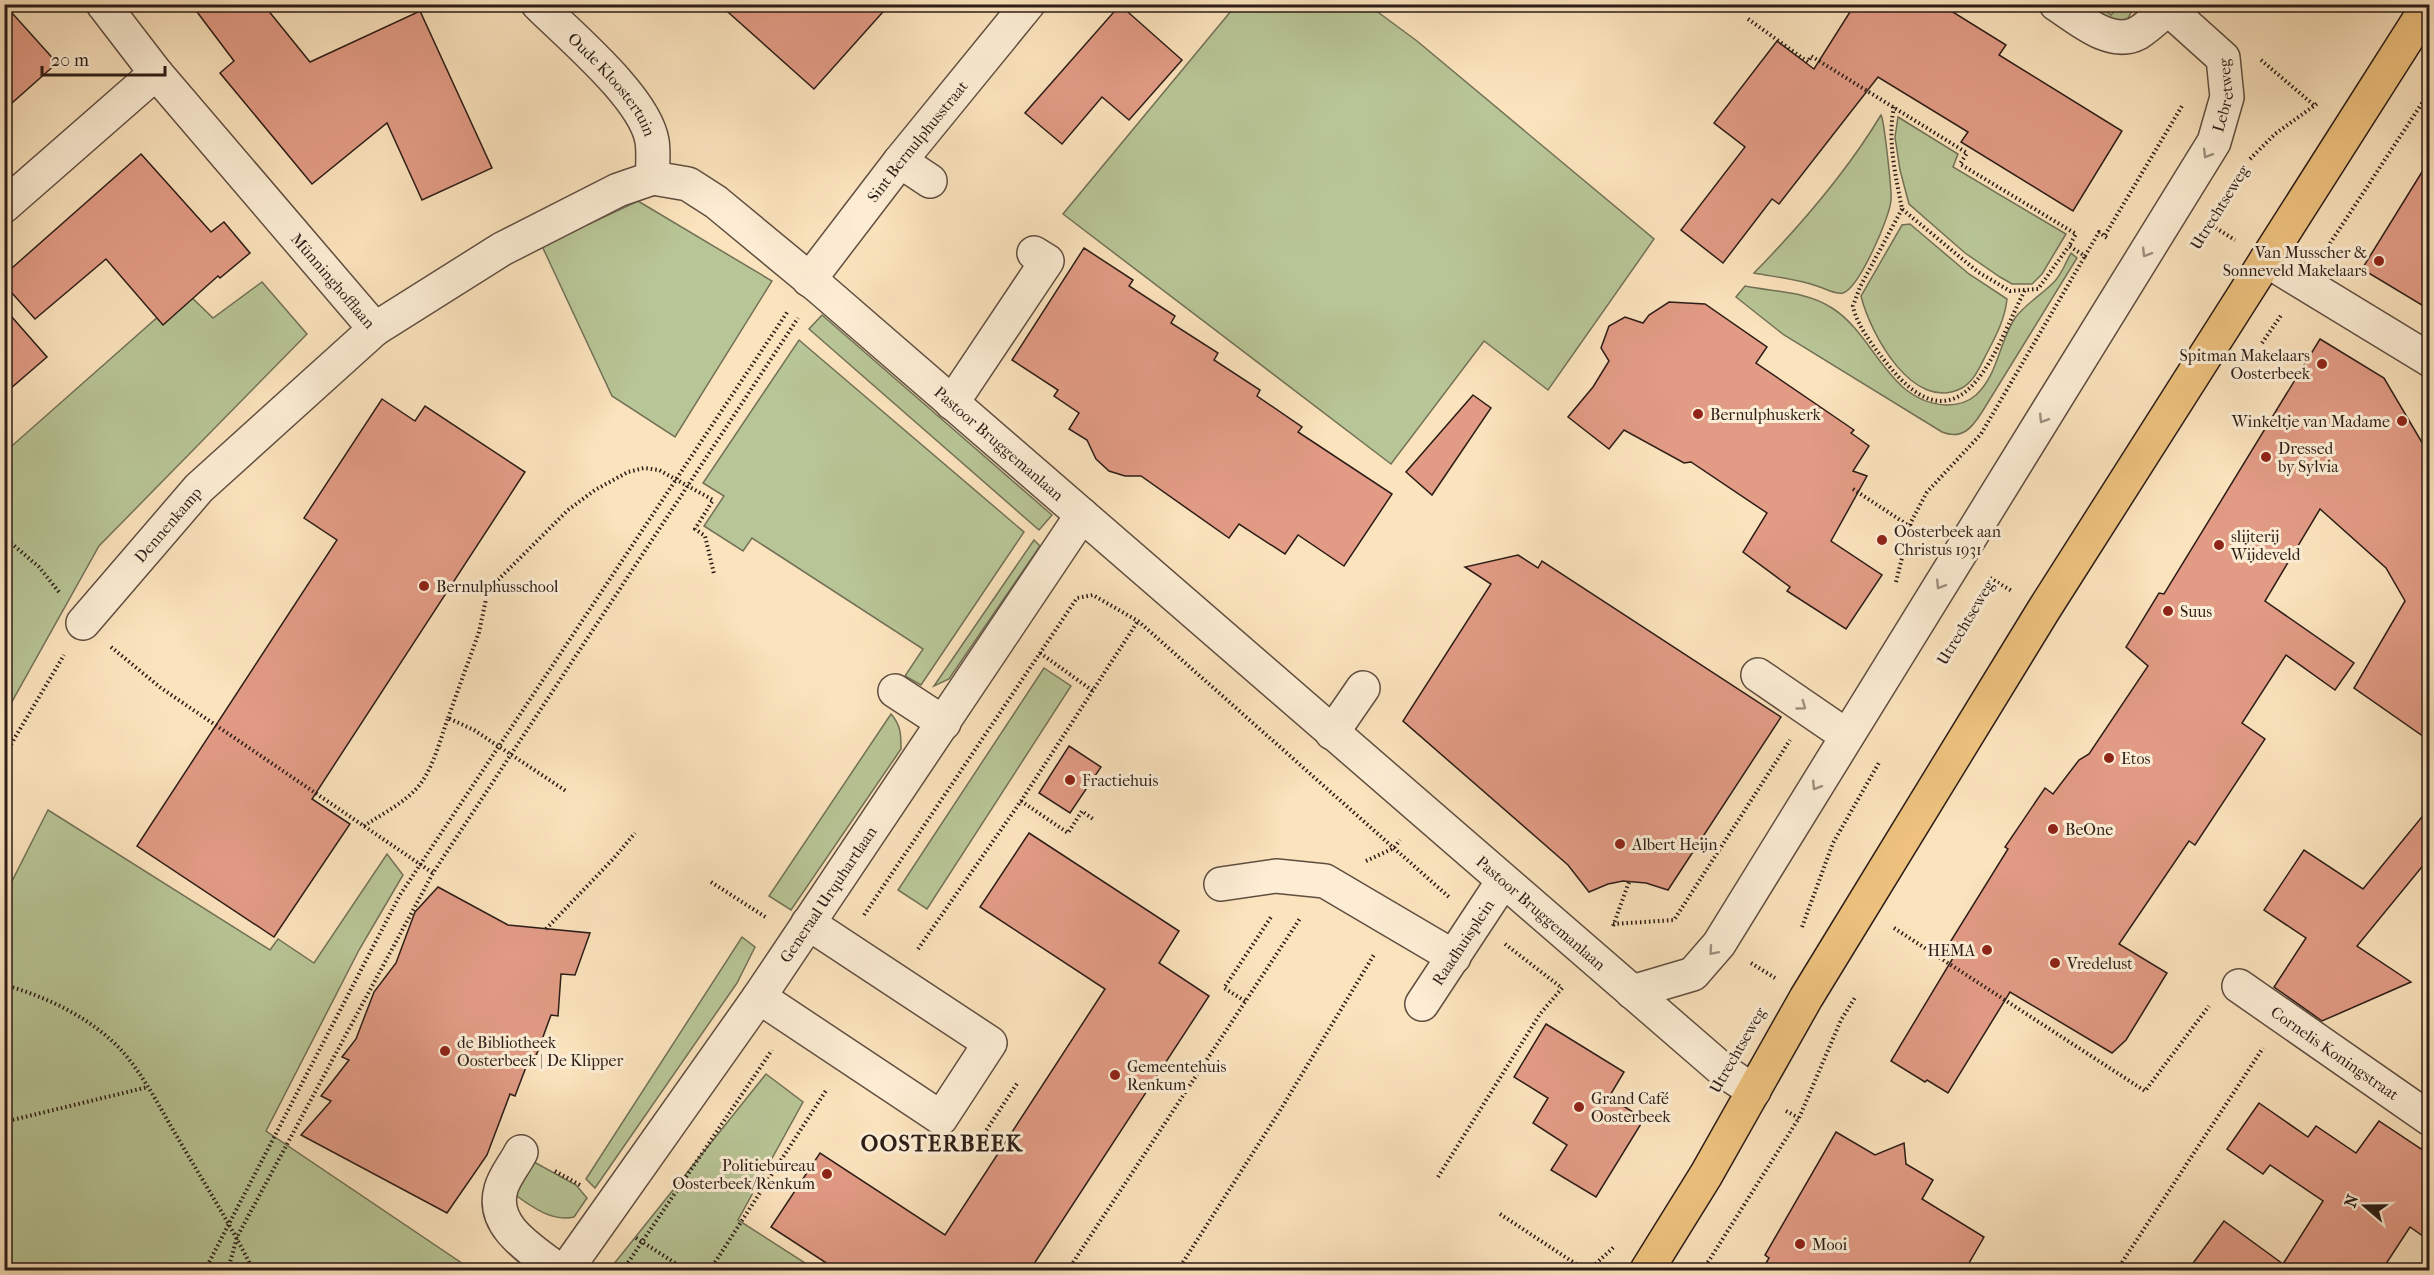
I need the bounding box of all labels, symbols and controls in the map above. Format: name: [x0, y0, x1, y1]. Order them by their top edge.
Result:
street label: Oude Kloostertuin: [564, 29, 660, 139]
scale bar: [42, 39, 165, 77]
text: 20 m: [51, 50, 89, 71]
street label: Lebretweg: [2208, 57, 2237, 134]
street label: Sint Bernulphusstraat: [863, 77, 972, 206]
one-way arrow: [2202, 148, 2214, 158]
street label: Utrechtseweg: [2186, 161, 2253, 253]
street label: Münninghofflaan: [287, 229, 380, 333]
place label: Van Musscher & Sonneveld Makelaars: [2223, 243, 2367, 280]
one-way arrow: [2142, 247, 2154, 257]
marker: Van Musscher & Sonneveld Makelaars: [2372, 254, 2386, 268]
place label: Spitman Makelaars Oosterbeek: [2180, 346, 2311, 383]
marker: Spitman Makelaars Oosterbeek: [2315, 357, 2329, 371]
street label: Pastoor Bruggemanlaan: [930, 382, 1068, 505]
place label: Bernulphuskerk: [1710, 405, 1822, 424]
marker: Bernulphuskerk: [1691, 407, 1705, 421]
place label: Winkeltje van Madame: [2231, 412, 2390, 431]
one-way arrow: [2039, 413, 2051, 423]
marker: Winkeltje van Madame: [2395, 414, 2409, 428]
place label: Dressed by Sylvia: [2277, 439, 2339, 476]
marker: Dressed by Sylvia: [2259, 450, 2273, 464]
street label: Dennenkamp: [130, 483, 206, 566]
place label: Oosterbeek aan Christus 1931: [1894, 522, 2002, 559]
place label: slijterij Wijdeveld: [2230, 527, 2301, 564]
marker: Oosterbeek aan Christus 1931: [1875, 533, 1889, 547]
marker: slijterij Wijdeveld: [2212, 538, 2226, 552]
street label: Utrechtseweg: [1933, 576, 1999, 668]
place label: Bernulphusschool: [436, 577, 559, 596]
marker: Bernulphusschool: [417, 579, 431, 593]
one-way arrow: [1936, 579, 1948, 589]
place label: Suus: [2180, 602, 2212, 621]
marker: Suus: [2161, 604, 2175, 618]
one-way arrow: [1795, 699, 1806, 710]
place label: Etos: [2121, 749, 2151, 768]
marker: Etos: [2102, 751, 2116, 765]
place label: Fractiehuis: [1082, 771, 1159, 790]
marker: Fractiehuis: [1063, 773, 1077, 787]
one-way arrow: [1812, 780, 1824, 790]
place label: BeOne: [2065, 820, 2113, 839]
street label: Generaal Urquhartlaan: [776, 822, 881, 966]
marker: BeOne: [2046, 822, 2060, 836]
place label: Albert Heijn: [1631, 835, 1718, 854]
marker: Albert Heijn: [1613, 837, 1627, 851]
street label: Pastoor Bruggemanlaan: [1472, 852, 1610, 975]
street label: Raadhuisplein: [1428, 895, 1499, 989]
place label: HEMA: [1928, 941, 1976, 960]
marker: HEMA: [1980, 943, 1994, 957]
one-way arrow: [1709, 945, 1720, 955]
place label: Vredelust: [2066, 954, 2133, 973]
marker: Vredelust: [2048, 956, 2062, 970]
street label: Cornelis Koningstraat: [2267, 1002, 2403, 1104]
street label: Utrechtseweg: [1705, 1004, 1770, 1097]
place label: de Bibliotheek Oosterbeek | De Klipper: [457, 1033, 623, 1070]
marker: de Bibliotheek Oosterbeek | De Klipper: [438, 1044, 452, 1058]
place label: Gemeentehuis Renkum: [1127, 1057, 1227, 1094]
marker: Gemeentehuis Renkum: [1108, 1068, 1122, 1082]
place label: Grand Café Oosterbeek: [1591, 1089, 1671, 1126]
marker: Grand Café Oosterbeek: [1572, 1100, 1586, 1114]
district label: OOSTERBEEK: [861, 1131, 1024, 1157]
place label: Politiebureau Oosterbeek/Renkum: [672, 1156, 816, 1193]
marker: Politiebureau Oosterbeek/Renkum: [820, 1167, 834, 1181]
north arrow: [2335, 1176, 2395, 1236]
text: N: [2340, 1191, 2363, 1210]
place label: Mooi: [1812, 1235, 1848, 1254]
marker: Mooi: [1793, 1237, 1807, 1251]

